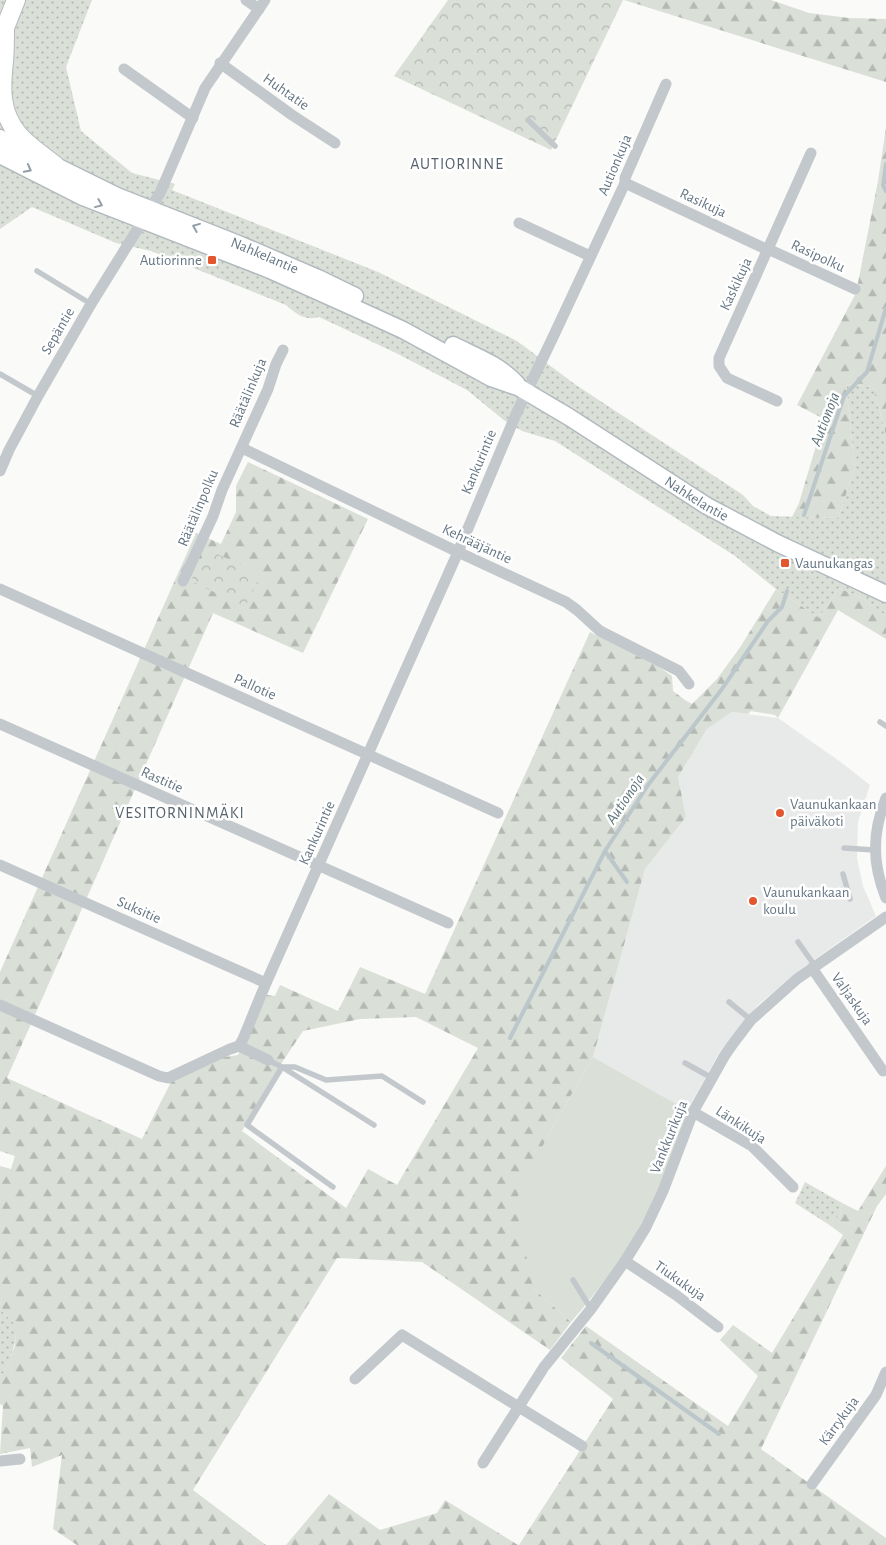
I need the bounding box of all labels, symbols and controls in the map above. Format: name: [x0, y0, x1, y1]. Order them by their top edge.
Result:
street label: Huhtatie: [260, 71, 312, 113]
street label: Autionkuja: [595, 132, 635, 198]
district label: AUTIORINNE: [410, 156, 504, 172]
one-way arrow: [23, 163, 32, 173]
street label: Rasikuja: [677, 186, 729, 220]
one-way arrow: [95, 198, 103, 208]
one-way arrow: [192, 223, 200, 233]
street label: Nahkelantie: [229, 234, 301, 276]
street label: Rasipolku: [789, 237, 847, 275]
place label: Autiorinne: [140, 253, 202, 268]
marker: Autiorinne: [206, 254, 218, 266]
street label: Kaskikuja: [717, 255, 755, 313]
street label: Sepäntie: [39, 305, 77, 357]
street label: Räätälinkuja: [227, 356, 269, 430]
water label: Autionoja: [807, 390, 843, 449]
street label: Kankurintie: [459, 427, 499, 496]
street label: Räätälinpolku: [175, 467, 221, 549]
street label: Nahkelantie: [662, 473, 731, 524]
street label: Kehrääjäntie: [440, 521, 514, 567]
place label: Vaunukangas: [795, 556, 873, 571]
marker: Vaunukangas: [779, 557, 791, 569]
street label: Pallotie: [232, 671, 278, 703]
street label: Rastitie: [139, 764, 185, 796]
water label: Autionoja: [602, 771, 648, 828]
place label: Vaunukankaan päiväkoti: [790, 797, 877, 829]
street label: Kankurintie: [296, 799, 338, 867]
district label: VESITORNINMÄKI: [115, 803, 245, 821]
marker: Vaunukankaan päiväkoti: [774, 807, 786, 819]
place label: Vaunukankaan koulu: [763, 885, 850, 917]
street label: Suksitie: [115, 894, 163, 926]
marker: Vaunukankaan koulu: [747, 895, 759, 907]
street label: Valjaskuja: [829, 970, 875, 1028]
street label: Vankkurikuja: [648, 1098, 690, 1176]
street label: Länkikuja: [713, 1103, 769, 1147]
street label: Tiukukuja: [652, 1258, 708, 1304]
street label: Kärrykuja: [816, 1394, 862, 1448]

